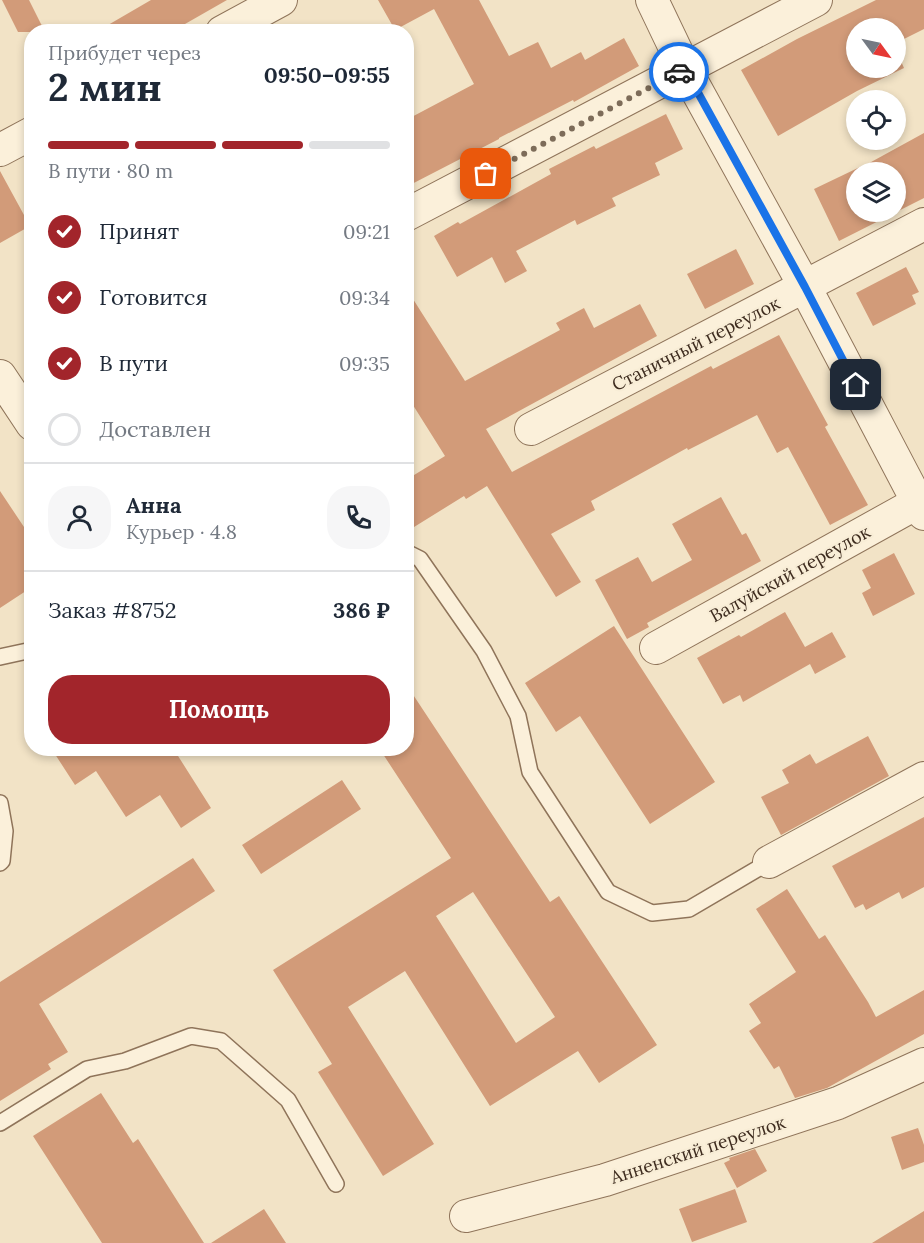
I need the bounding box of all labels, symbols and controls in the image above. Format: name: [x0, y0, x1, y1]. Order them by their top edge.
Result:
north arrow: [846, 18, 906, 78]
map controls: [846, 18, 906, 222]
text: Прибудет через: [48, 40, 201, 65]
courier: [649, 42, 709, 102]
icon: car: [663, 56, 696, 89]
text: 09:50–09:55: [264, 61, 390, 89]
text: 2 мин: [48, 62, 162, 112]
button: locate: [846, 90, 906, 150]
pin: [460, 148, 511, 199]
icon: bag: [469, 157, 502, 190]
text: В пути · 80 m: [48, 158, 173, 183]
button: layers: [846, 162, 906, 222]
icon: check: [48, 215, 81, 248]
text: Принят: [99, 217, 179, 245]
text: 09:21: [343, 219, 390, 244]
icon: check: [48, 281, 81, 314]
text: Готовится: [99, 283, 208, 311]
text: 09:34: [339, 285, 390, 310]
street label: Станичный переулок: [608, 291, 784, 396]
icon: check: [48, 347, 81, 380]
text: В пути: [99, 349, 168, 377]
text: 09:35: [339, 351, 390, 376]
pin: [830, 359, 881, 410]
icon: home: [839, 368, 872, 401]
text: Доставлен: [99, 415, 211, 443]
button: person: [48, 486, 111, 549]
button: phone: [327, 486, 390, 549]
text: Анна: [126, 491, 181, 519]
text: Курьер · 4.8: [126, 519, 237, 544]
street label: Валуйский переулок: [705, 520, 874, 627]
text: Заказ #8752: [48, 596, 176, 624]
text: 386 ₽: [333, 596, 390, 624]
button: Помощь: [48, 675, 390, 744]
street label: Анненский переулок: [606, 1110, 789, 1189]

